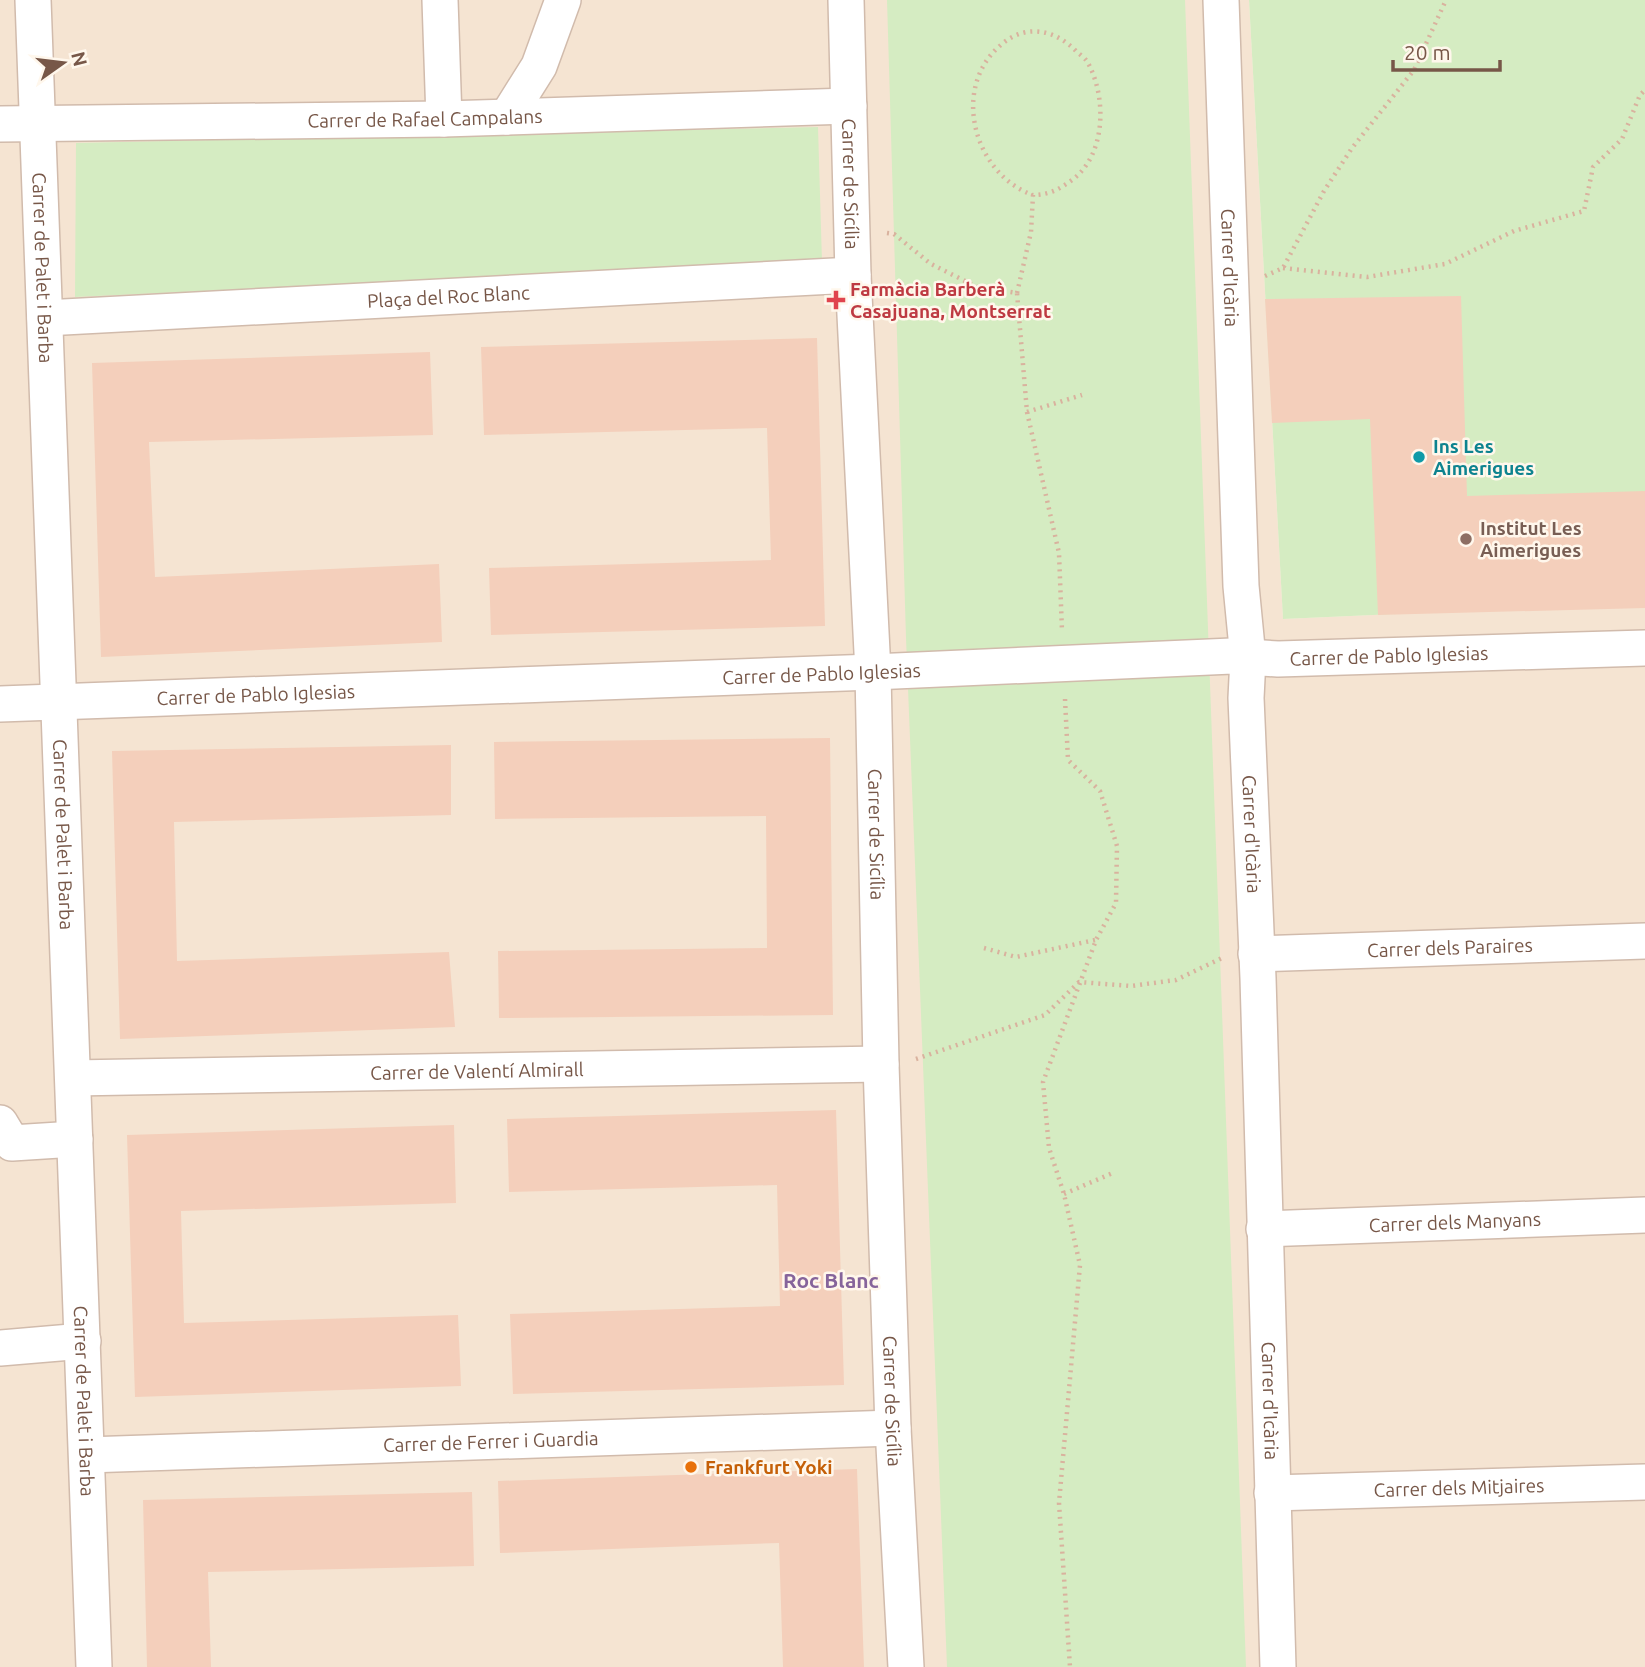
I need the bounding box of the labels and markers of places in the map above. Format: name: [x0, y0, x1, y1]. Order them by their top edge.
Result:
place label: Farmàcia Barberà Casajuana, Montserrat: [850, 278, 1051, 322]
marker: Farmàcia Barberà Casajuana, Montserrat: [828, 292, 844, 308]
place label: Ins Les Aimerigues: [1433, 435, 1534, 479]
marker: Ins Les Aimerigues: [1411, 449, 1427, 465]
place label: Institut Les Aimerigues: [1480, 517, 1582, 561]
marker: Institut Les Aimerigues: [1458, 531, 1474, 547]
place label: Frankfurt Yoki: [705, 1456, 833, 1478]
marker: Frankfurt Yoki: [683, 1459, 699, 1475]

